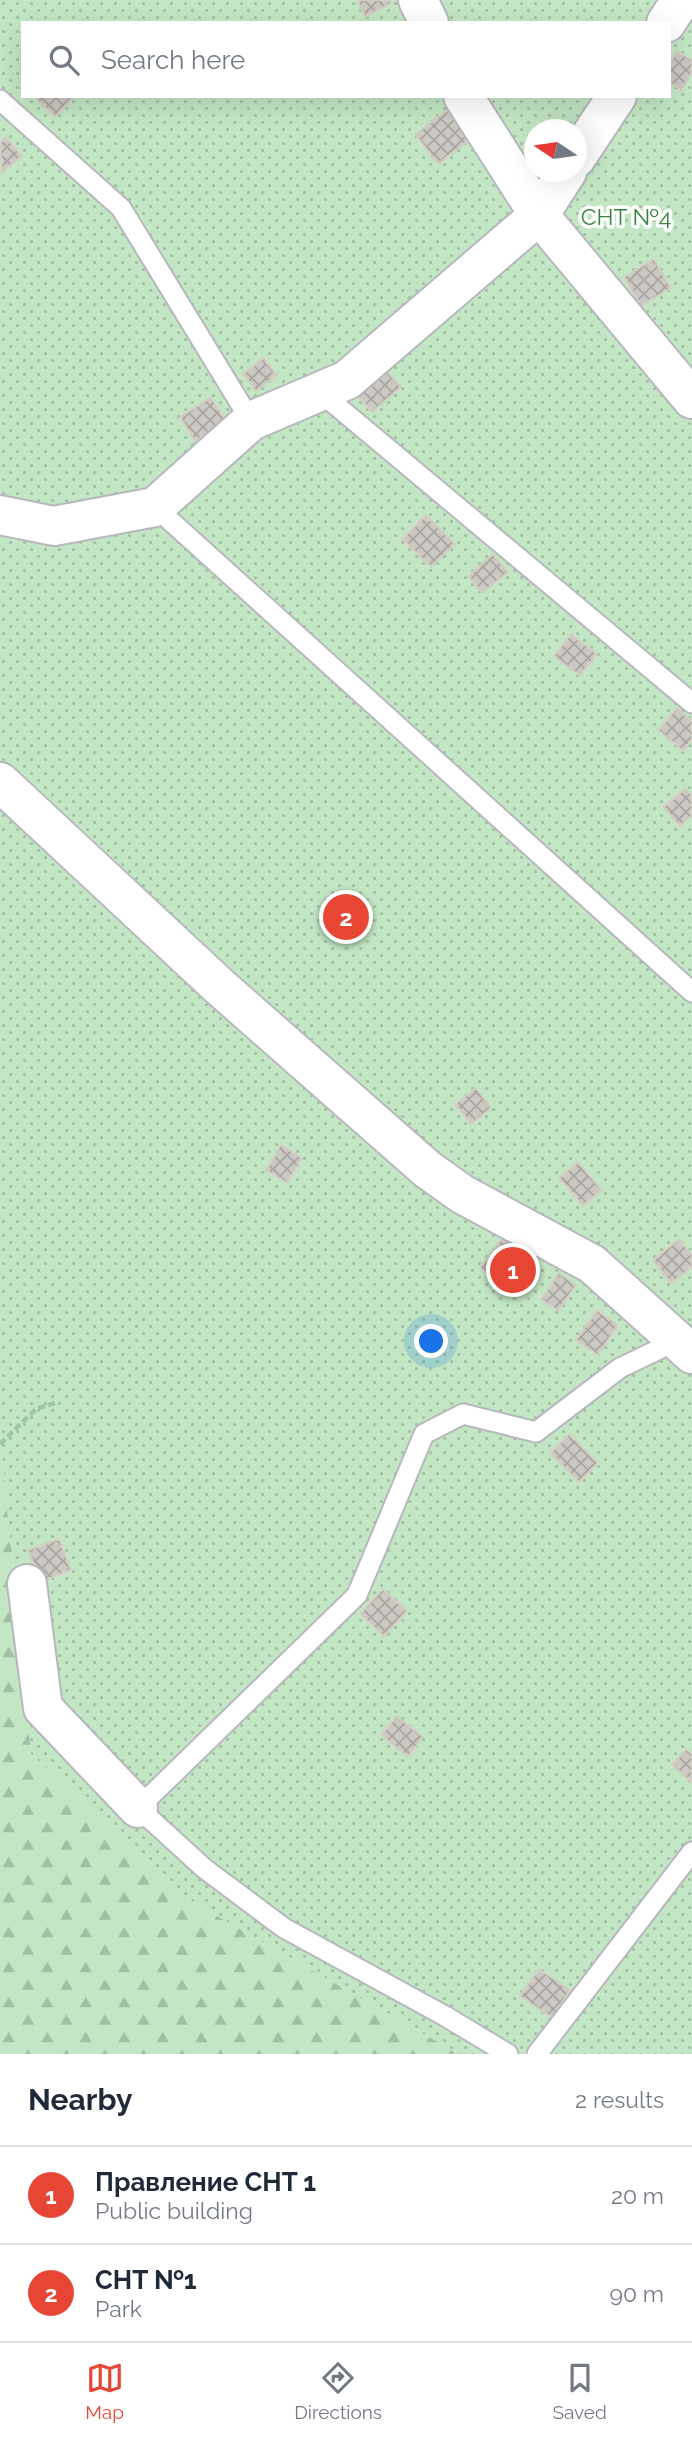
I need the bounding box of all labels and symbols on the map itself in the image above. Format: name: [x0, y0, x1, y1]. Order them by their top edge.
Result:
north arrow: [524, 119, 587, 182]
park label: СНТ №4: [581, 203, 671, 230]
pin: 2: [323, 891, 369, 943]
pin: 1: [490, 1244, 536, 1296]
your location: [414, 1324, 448, 1358]

